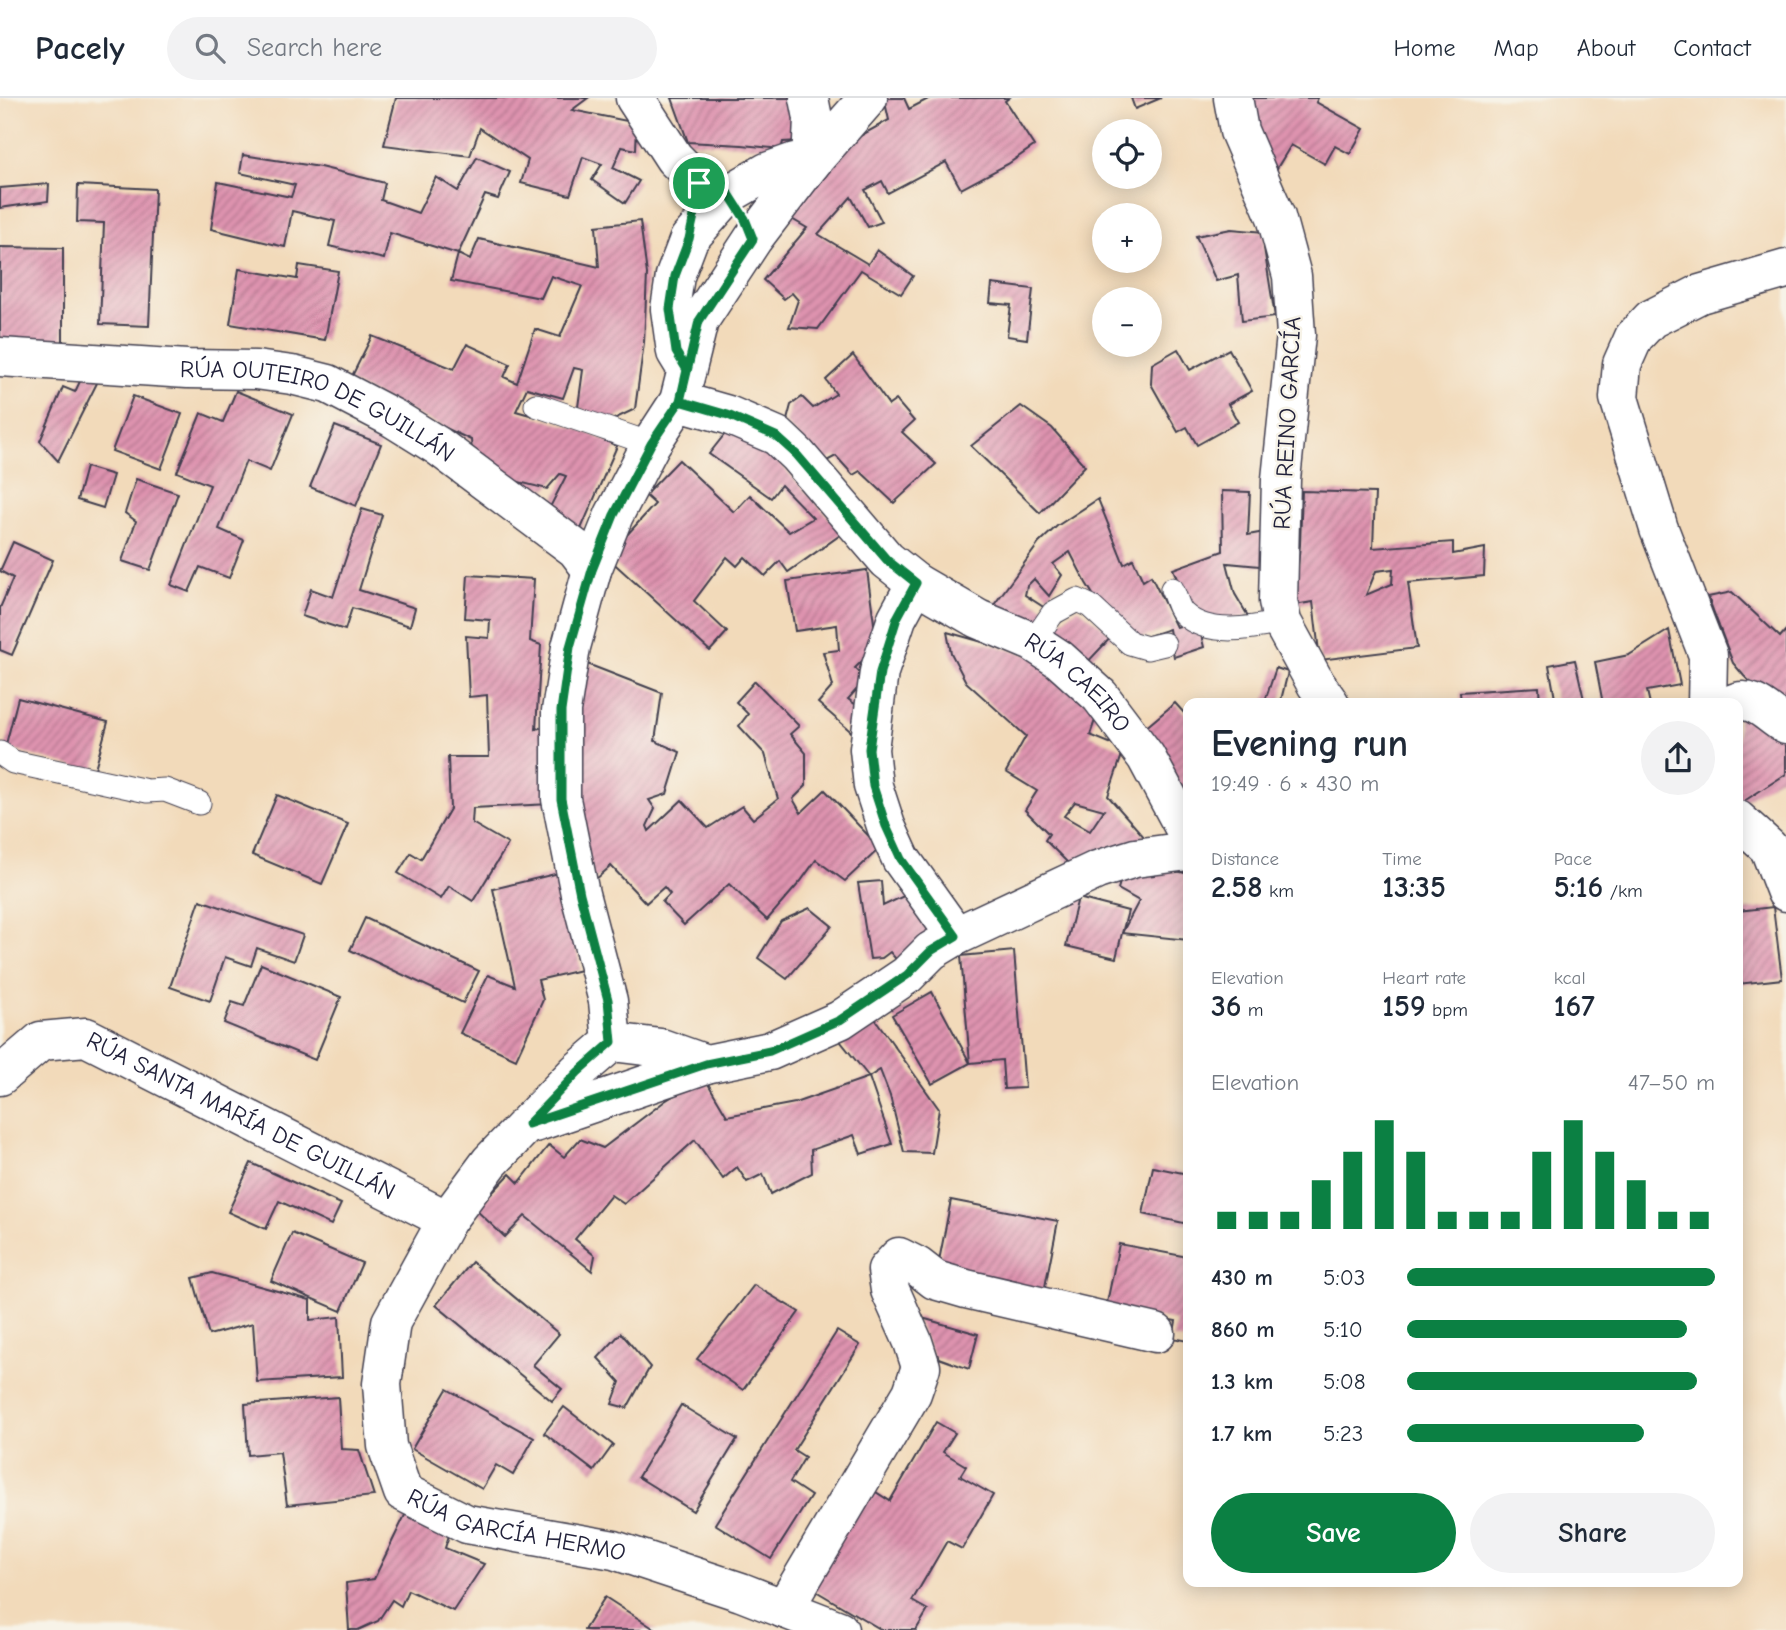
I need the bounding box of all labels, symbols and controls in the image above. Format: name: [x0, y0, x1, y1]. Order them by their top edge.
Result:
search box: [167, 17, 657, 80]
text: Pacely: [35, 29, 125, 67]
icon: search: [191, 29, 229, 67]
text: Search here: [247, 33, 382, 63]
text: Home: [1394, 34, 1455, 62]
text: Map: [1493, 34, 1539, 62]
text: About: [1577, 34, 1635, 62]
text: Contact: [1673, 34, 1751, 62]
map controls: [1092, 119, 1162, 357]
button: locate: [1092, 119, 1162, 189]
pin: [669, 153, 729, 213]
icon: arrive: [680, 164, 718, 202]
button: +: [1092, 203, 1162, 273]
button: −: [1092, 287, 1162, 357]
street label: RÚA REINO GARCÍA: [1267, 316, 1307, 530]
street label: RÚA OUTEIRO DE GUILLÁN: [180, 355, 460, 468]
street label: RÚA CAEIRO: [1020, 626, 1136, 738]
button: share: [1641, 721, 1715, 795]
text: Evening run: [1211, 722, 1408, 766]
text: 19:49 · 6 × 430 m: [1211, 770, 1379, 797]
text: Distance: [1211, 848, 1279, 870]
text: Time: [1382, 848, 1422, 870]
text: Pace: [1554, 848, 1592, 870]
text: 2.58: [1211, 870, 1263, 905]
text: 13:35: [1382, 870, 1446, 905]
text: 5:16: [1554, 870, 1603, 905]
text: km: [1263, 880, 1294, 902]
text: /km: [1603, 880, 1643, 902]
text: Elevation: [1211, 967, 1284, 989]
text: Heart rate: [1382, 967, 1466, 989]
text: kcal: [1554, 967, 1586, 989]
text: 36: [1211, 989, 1241, 1024]
text: 159: [1382, 989, 1426, 1024]
text: 167: [1554, 989, 1595, 1024]
text: m: [1241, 999, 1264, 1021]
text: bpm: [1426, 999, 1468, 1021]
street label: RÚA SANTA MARÍA DE GUILLÁN: [82, 1026, 400, 1206]
text: Elevation: [1211, 1069, 1299, 1096]
text: 47–50 m: [1628, 1069, 1715, 1096]
text: 430 m: [1211, 1264, 1273, 1291]
text: 5:03: [1323, 1264, 1365, 1291]
text: 860 m: [1211, 1316, 1274, 1343]
text: 5:10: [1323, 1316, 1363, 1343]
text: 1.3 km: [1211, 1368, 1273, 1395]
text: 5:08: [1323, 1368, 1365, 1395]
text: 1.7 km: [1211, 1420, 1272, 1447]
text: 5:23: [1323, 1420, 1363, 1447]
street label: RÚA GARCÍA HERMO: [403, 1482, 629, 1567]
button: Save: [1211, 1493, 1456, 1573]
button: Share: [1470, 1493, 1715, 1573]

